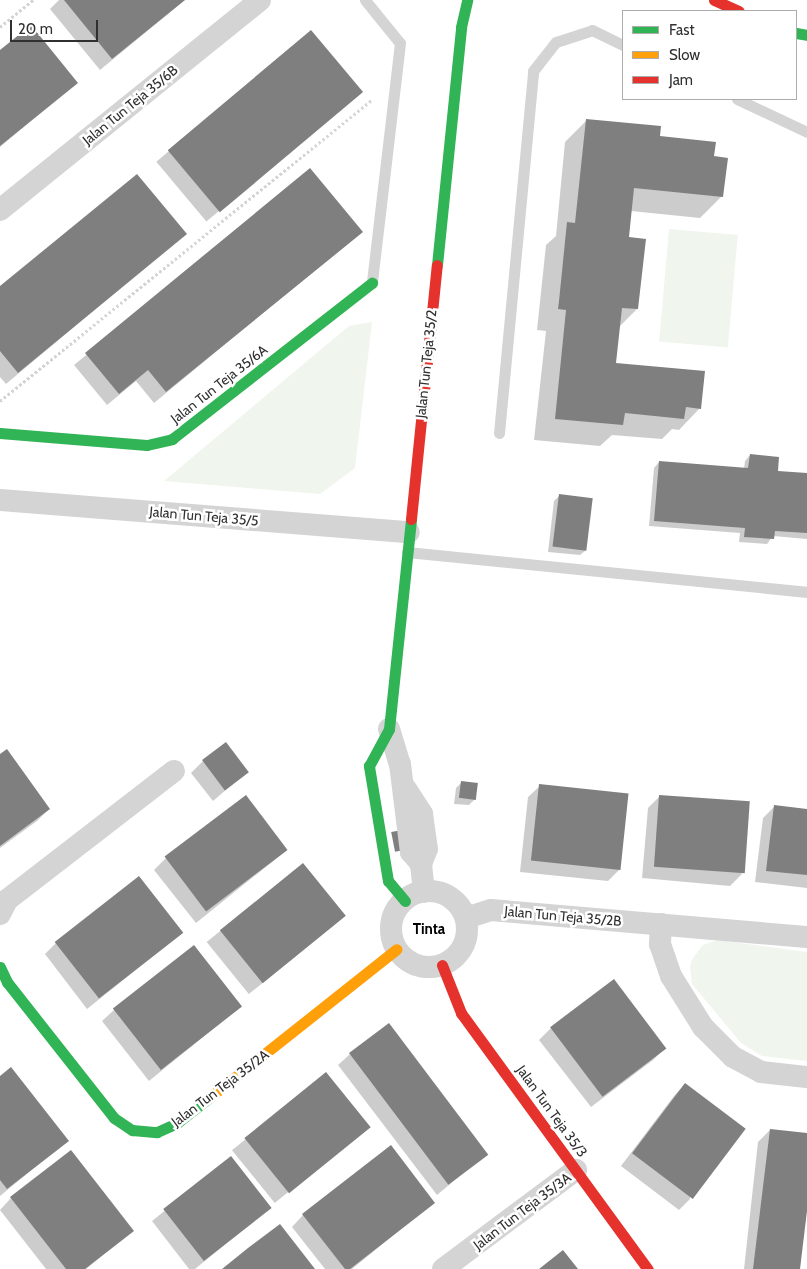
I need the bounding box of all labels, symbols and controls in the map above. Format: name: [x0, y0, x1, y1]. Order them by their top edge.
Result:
scale bar: [12, 10, 100, 42]
legend: [622, 10, 797, 100]
text: 20 m: [18, 20, 53, 38]
text: Fast: [669, 21, 694, 39]
text: Slow: [669, 46, 700, 64]
street label: Jalan Tun Teja 35/6B: [79, 61, 181, 149]
text: Jam: [669, 71, 693, 89]
street label: Jalan Tun Teja 35/2: [412, 309, 440, 419]
street label: Jalan Tun Teja 35/6A: [167, 341, 271, 427]
street label: Jalan Tun Teja 35/5: [149, 503, 259, 529]
street label: Jalan Tun Teja 35/2B: [504, 903, 622, 929]
district label: Tinta: [413, 921, 445, 939]
street label: Jalan Tun Teja 35/2A: [168, 1046, 272, 1130]
street label: Jalan Tun Teja 35/3: [513, 1062, 591, 1160]
street label: Jalan Tun Teja 35/3A: [470, 1169, 574, 1253]

